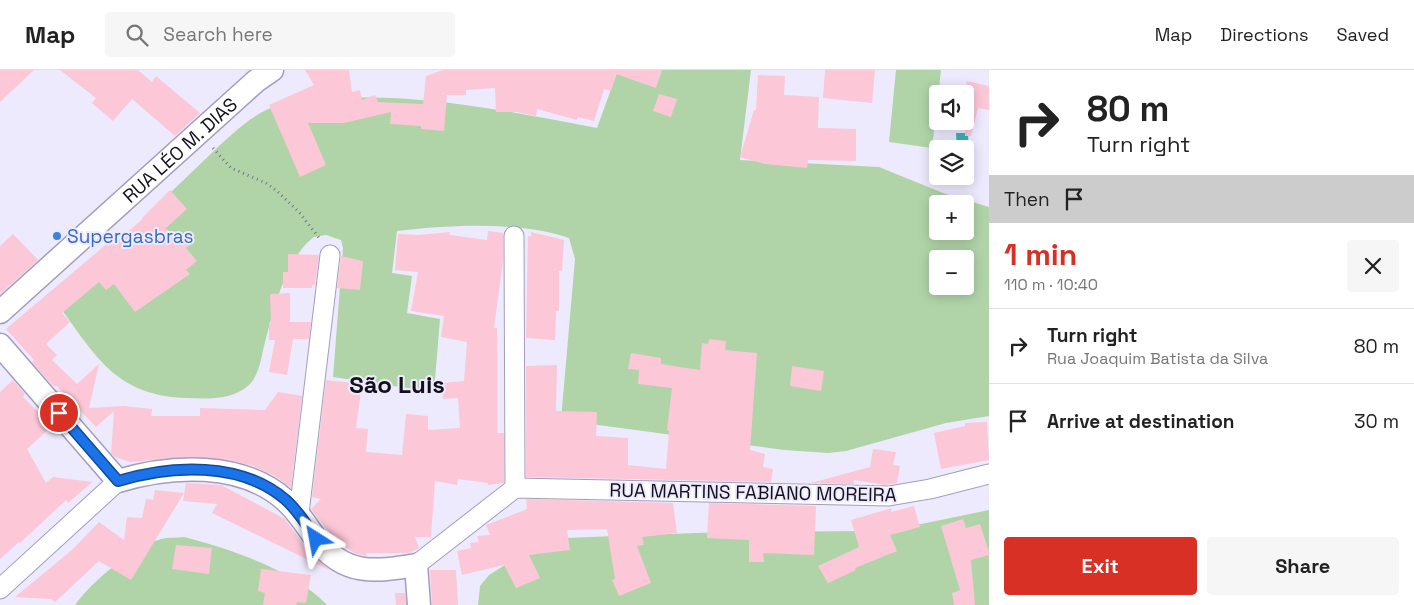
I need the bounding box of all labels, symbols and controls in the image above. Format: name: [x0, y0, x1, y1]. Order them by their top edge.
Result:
search box: [105, 12, 455, 57]
text: Map: [25, 19, 75, 50]
icon: search: [123, 21, 151, 49]
text: Search here: [163, 22, 273, 47]
text: Map: [1155, 23, 1192, 46]
text: Directions: [1220, 23, 1309, 46]
text: Saved: [1337, 23, 1389, 46]
map controls: [929, 85, 974, 295]
button: sound: [929, 85, 974, 130]
text: 80 m: [1087, 87, 1169, 131]
icon: right: [1004, 90, 1069, 155]
street label: RUA LÉO M. DIAS: [117, 92, 243, 208]
text: Turn right: [1087, 130, 1190, 158]
button: layers: [929, 140, 974, 185]
icon: arrive: [1060, 185, 1088, 213]
text: Then: [1004, 187, 1050, 212]
button: +: [929, 195, 974, 240]
place label: Supergasbras: [67, 224, 194, 249]
marker: Supergasbras: [51, 230, 63, 242]
text: 1 min: [1004, 235, 1077, 274]
button: close: [1347, 240, 1399, 292]
button: −: [929, 250, 974, 295]
text: 110 m · 10:40: [1004, 274, 1098, 295]
text: Turn right: [1047, 323, 1137, 348]
icon: right: [1004, 332, 1032, 360]
text: 80 m: [1354, 334, 1399, 359]
text: Rua Joaquim Batista da Silva: [1047, 348, 1268, 369]
district label: São Luis: [349, 369, 445, 400]
pin: [38, 392, 80, 434]
icon: arrive: [45, 399, 73, 427]
icon: arrive: [1004, 407, 1032, 435]
text: Arrive at destination: [1047, 409, 1235, 434]
text: 30 m: [1354, 409, 1399, 434]
street label: RUA MARTINS FABIANO MOREIRA: [609, 477, 897, 508]
position arrow: [289, 512, 341, 564]
button: Exit: [1004, 537, 1197, 595]
button: Share: [1207, 537, 1399, 595]

